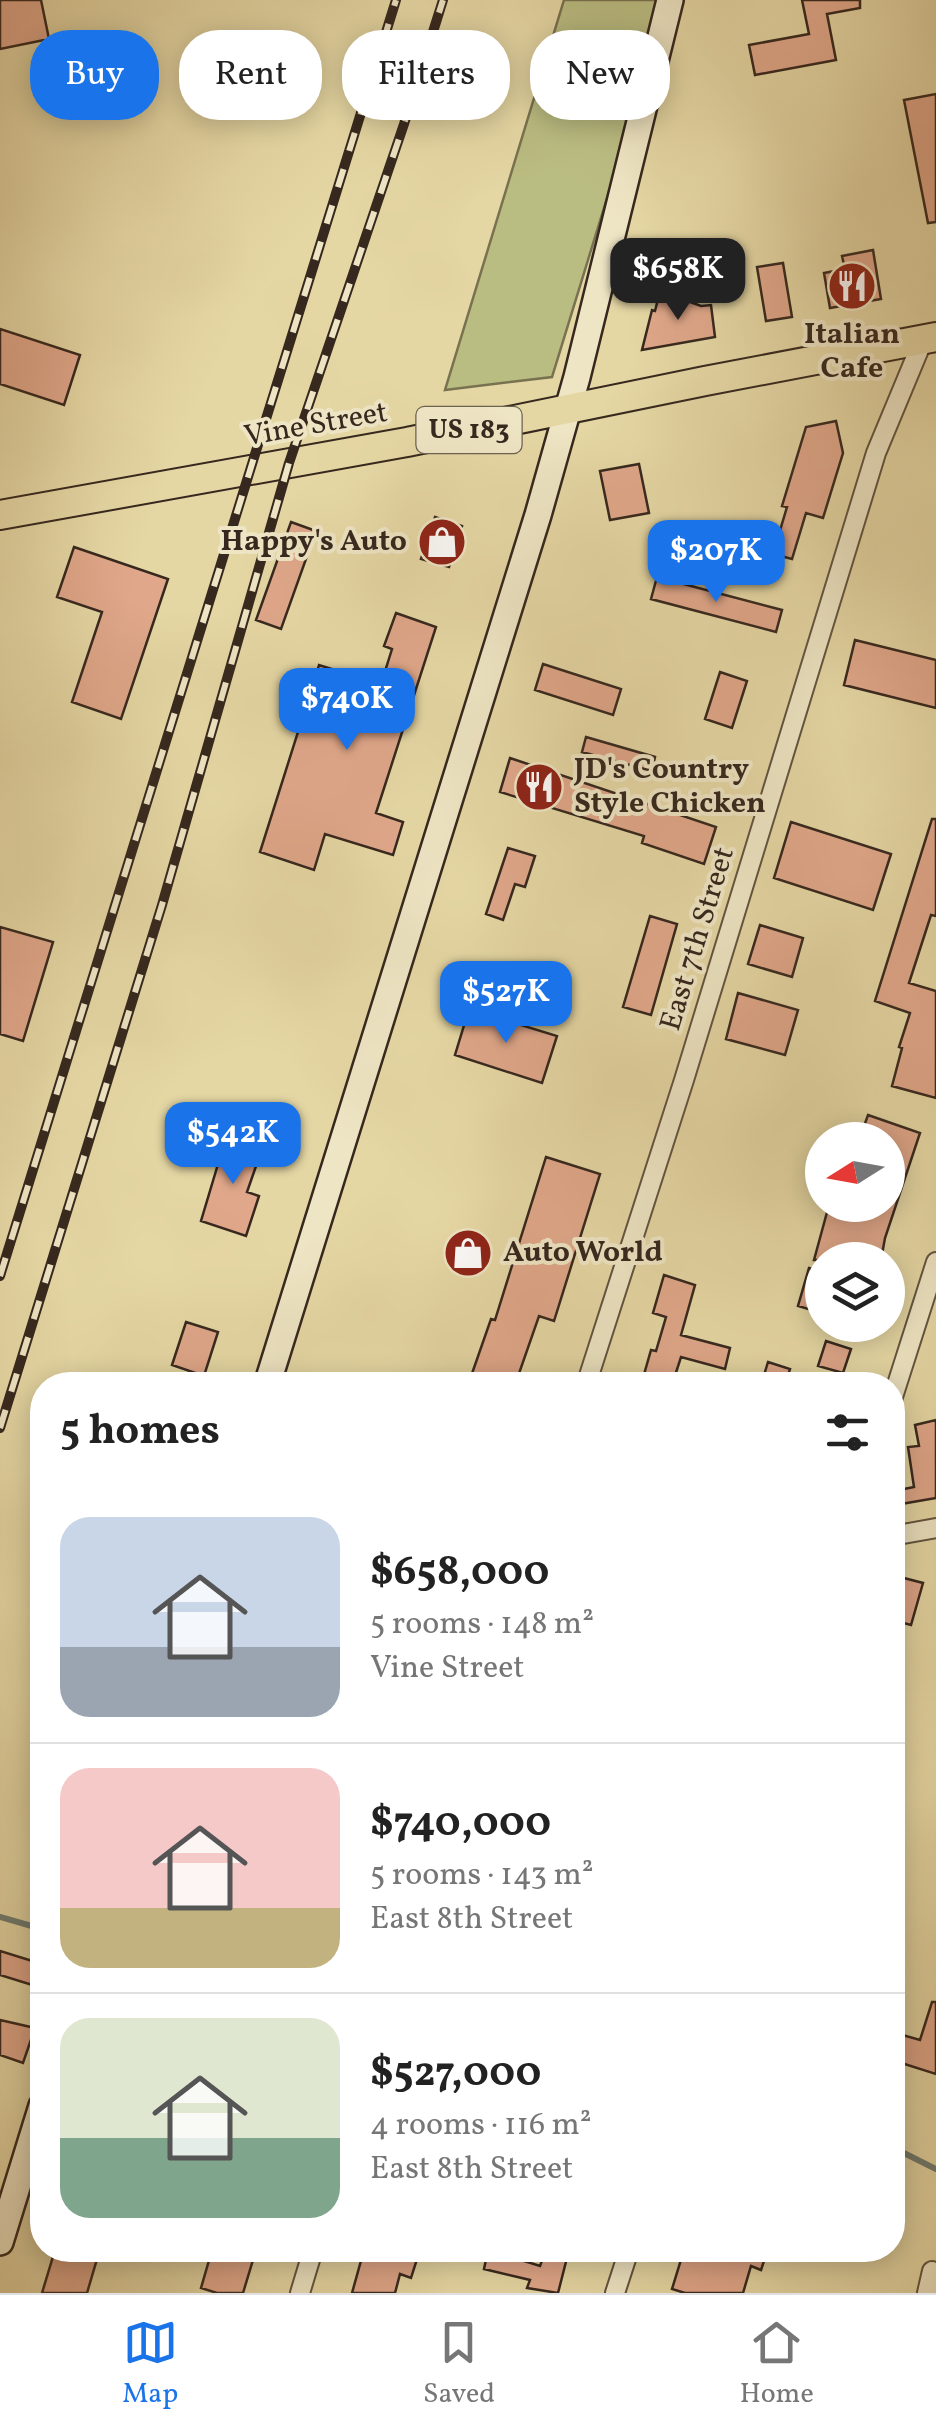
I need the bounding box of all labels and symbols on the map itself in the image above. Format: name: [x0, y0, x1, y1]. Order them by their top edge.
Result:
pin: $658K: [608, 238, 748, 323]
restaurant icon: Italian Cafe: [826, 260, 878, 312]
place label: Italian Cafe: [804, 314, 900, 390]
street label: Vine Street: [241, 392, 391, 458]
road number: US 183: [416, 407, 522, 453]
shop icon: Happy's Auto: [416, 516, 468, 568]
pin: $207K: [646, 520, 786, 605]
place label: Happy's Auto: [221, 521, 407, 563]
pin: $740K: [277, 668, 417, 753]
place label: JD's Country Style Chicken: [573, 749, 766, 825]
restaurant icon: JD's Country Style Chicken: [513, 761, 565, 813]
street label: East 7th Street: [650, 842, 746, 1036]
pin: $527K: [436, 961, 576, 1046]
pin: $542K: [163, 1102, 303, 1187]
north arrow: [805, 1122, 905, 1222]
shop icon: Auto World: [442, 1227, 494, 1279]
place label: Auto World: [503, 1232, 663, 1274]

